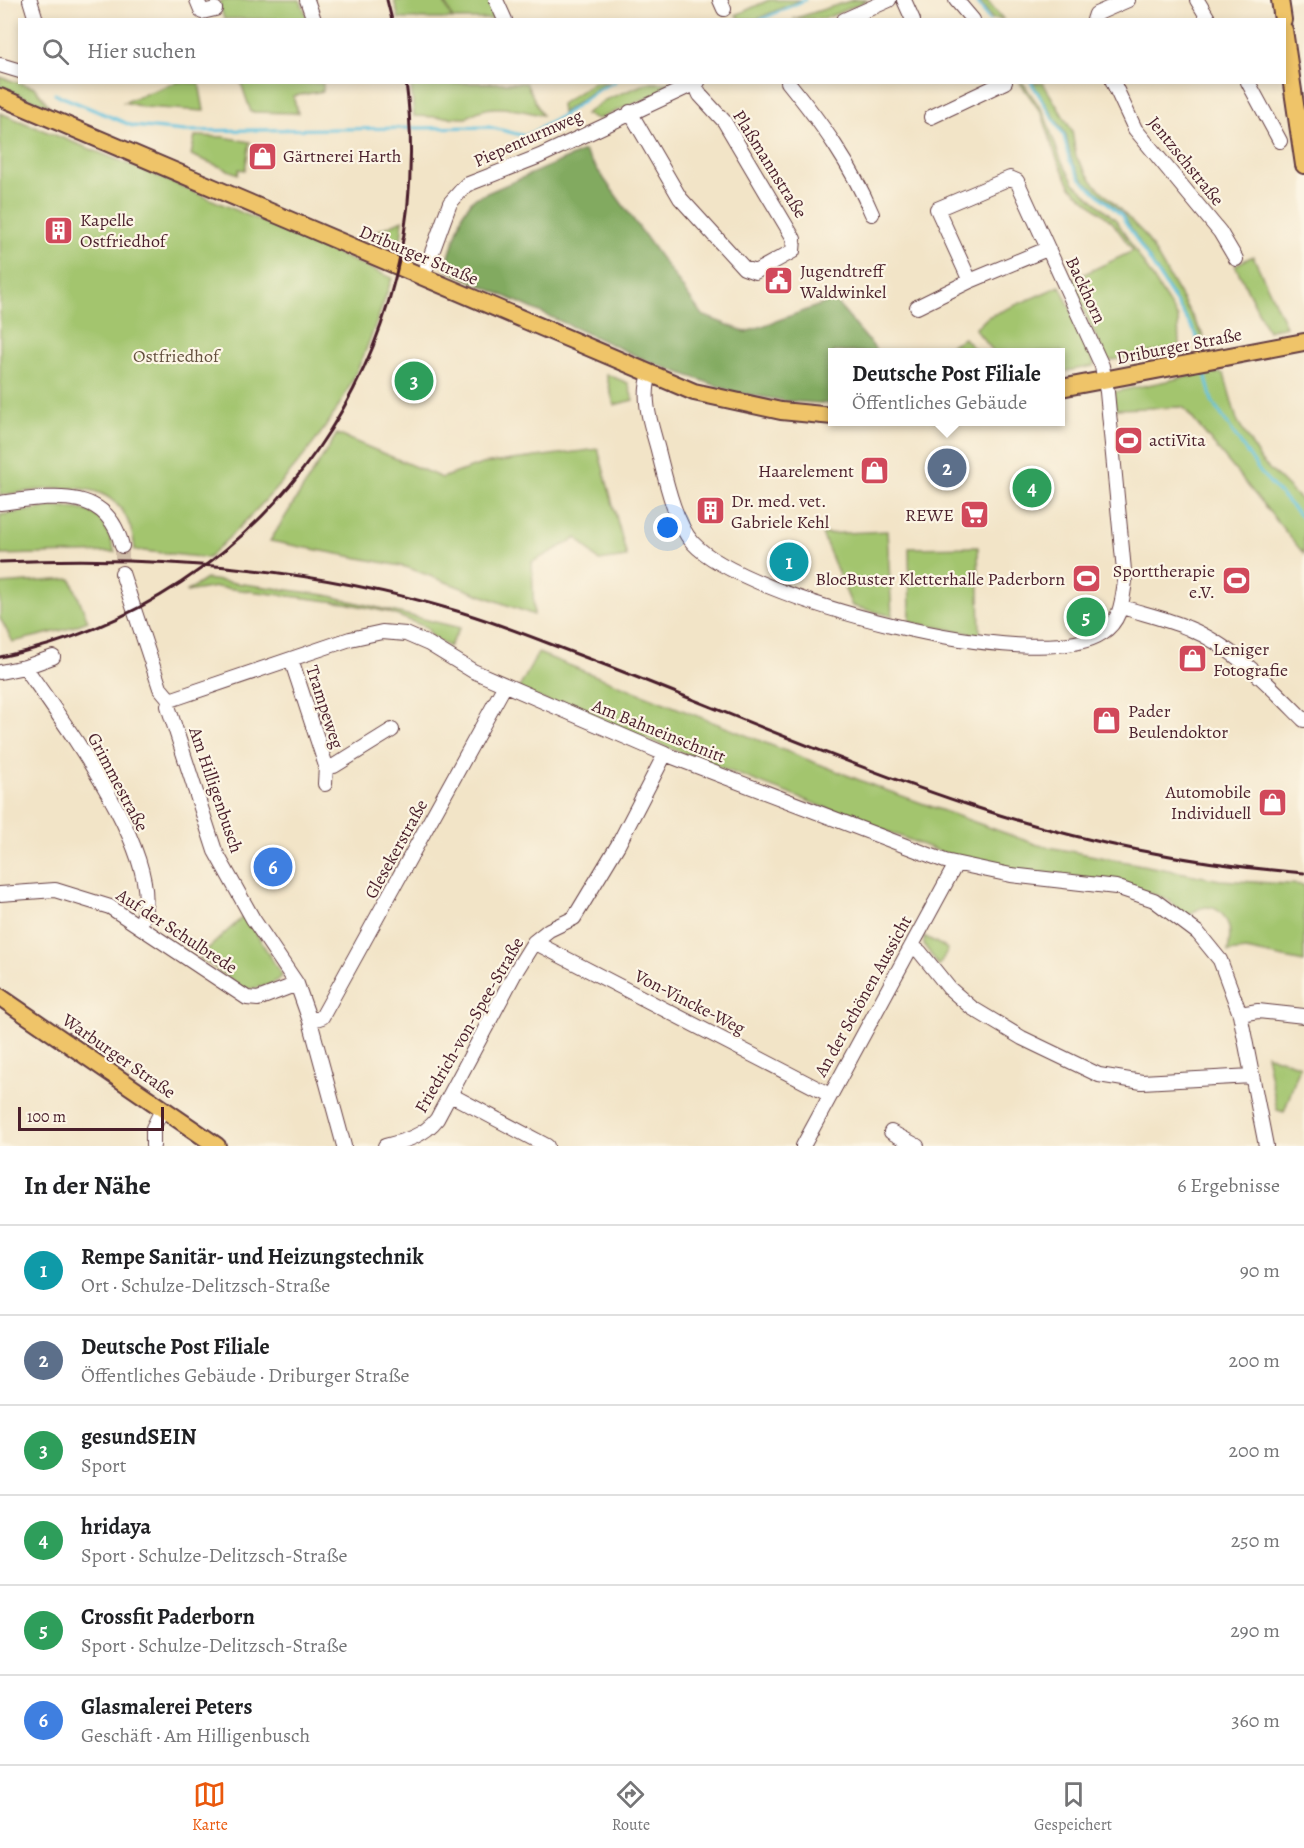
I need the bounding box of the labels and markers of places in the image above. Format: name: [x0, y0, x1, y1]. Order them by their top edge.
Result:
shop icon: Gärtnerei Harth: [246, 140, 278, 172]
place label: Gärtnerei Harth: [283, 144, 402, 168]
place label: Kapelle Ostfriedhof: [80, 208, 169, 253]
building icon: Kapelle Ostfriedhof: [43, 214, 75, 246]
place label: Jugendtreff Waldwinkel: [799, 259, 887, 304]
public building icon: Jugendtreff Waldwinkel: [763, 265, 795, 297]
pin: 3: [394, 358, 434, 404]
sports icon: actiVita: [1112, 424, 1144, 456]
place label: actiVita: [1149, 428, 1206, 452]
pin: 2: [928, 446, 966, 490]
shop icon: Haarelement: [859, 455, 891, 487]
place label: Haarelement: [758, 459, 854, 483]
pin: 4: [1012, 466, 1052, 510]
place label: Dr. med. vet. Gabriele Kehl: [731, 489, 830, 534]
building icon: Dr. med. vet. Gabriele Kehl: [694, 495, 726, 527]
supermarket icon: REWE: [959, 499, 991, 531]
place label: REWE: [905, 503, 954, 527]
pin: 1: [770, 540, 808, 584]
place label: Sporttherapie e.V.: [1113, 559, 1215, 604]
sports icon: BlocBuster Kletterhalle Paderborn: [1070, 563, 1102, 595]
sports icon: Sporttherapie e.V.: [1220, 565, 1252, 597]
place label: BlocBuster Kletterhalle Paderborn: [815, 567, 1065, 591]
pin: 5: [1066, 594, 1106, 640]
place label: Leniger Fotografie: [1213, 637, 1288, 682]
shop icon: Leniger Fotografie: [1176, 643, 1208, 675]
place label: Pader Beulendoktor: [1128, 699, 1228, 744]
shop icon: Pader Beulendoktor: [1091, 705, 1123, 737]
place label: Automobile Individuell: [1165, 780, 1252, 825]
shop icon: Automobile Individuell: [1256, 786, 1288, 818]
pin: 6: [254, 844, 292, 890]

